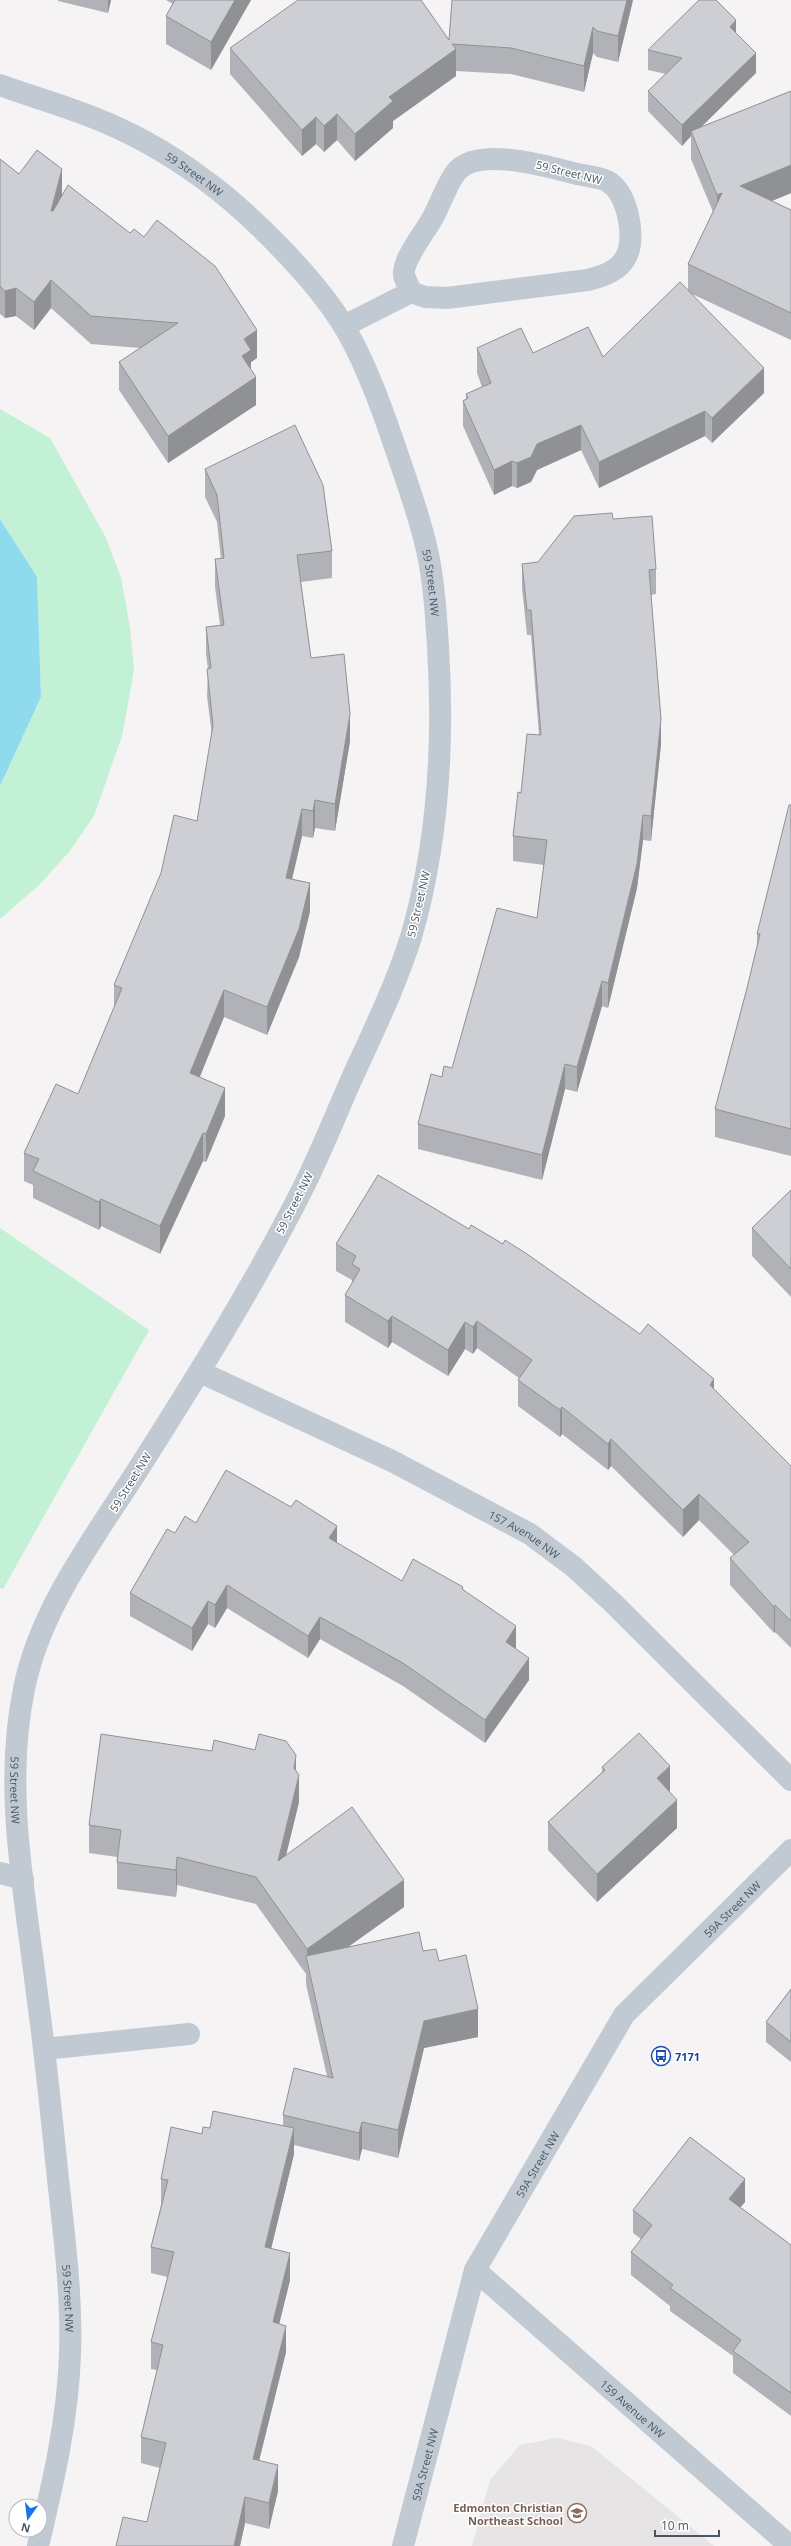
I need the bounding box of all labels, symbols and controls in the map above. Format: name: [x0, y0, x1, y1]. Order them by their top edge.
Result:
street label: 59 Street NW: [163, 148, 227, 199]
street label: 59 Street NW: [534, 157, 604, 187]
street label: 59 Street NW: [419, 548, 443, 617]
street label: 59 Street NW: [403, 869, 433, 939]
street label: 59 Street NW: [272, 1170, 316, 1236]
street label: 59 Street NW: [106, 1449, 154, 1515]
street label: 157 Avenue NW: [486, 1506, 563, 1562]
street label: 59 Street NW: [8, 1756, 24, 1824]
street label: 59A Street NW: [700, 1877, 763, 1940]
bus stop icon: 7171: [650, 2045, 672, 2067]
place label: 7171: [675, 2049, 700, 2064]
street label: 59A Street NW: [512, 2128, 562, 2200]
street label: 59 Street NW: [59, 2264, 78, 2332]
street label: 159 Avenue NW: [597, 2376, 669, 2441]
street label: 59A Street NW: [408, 2427, 441, 2503]
north arrow: [8, 2498, 48, 2538]
place label: Edmonton Christian Northeast School: [453, 2500, 563, 2528]
school or university icon: Edmonton Christian Northeast School: [566, 2502, 588, 2524]
scale bar: [655, 2512, 719, 2538]
text: 10 m: [661, 2517, 689, 2534]
text: N: [19, 2520, 32, 2537]

